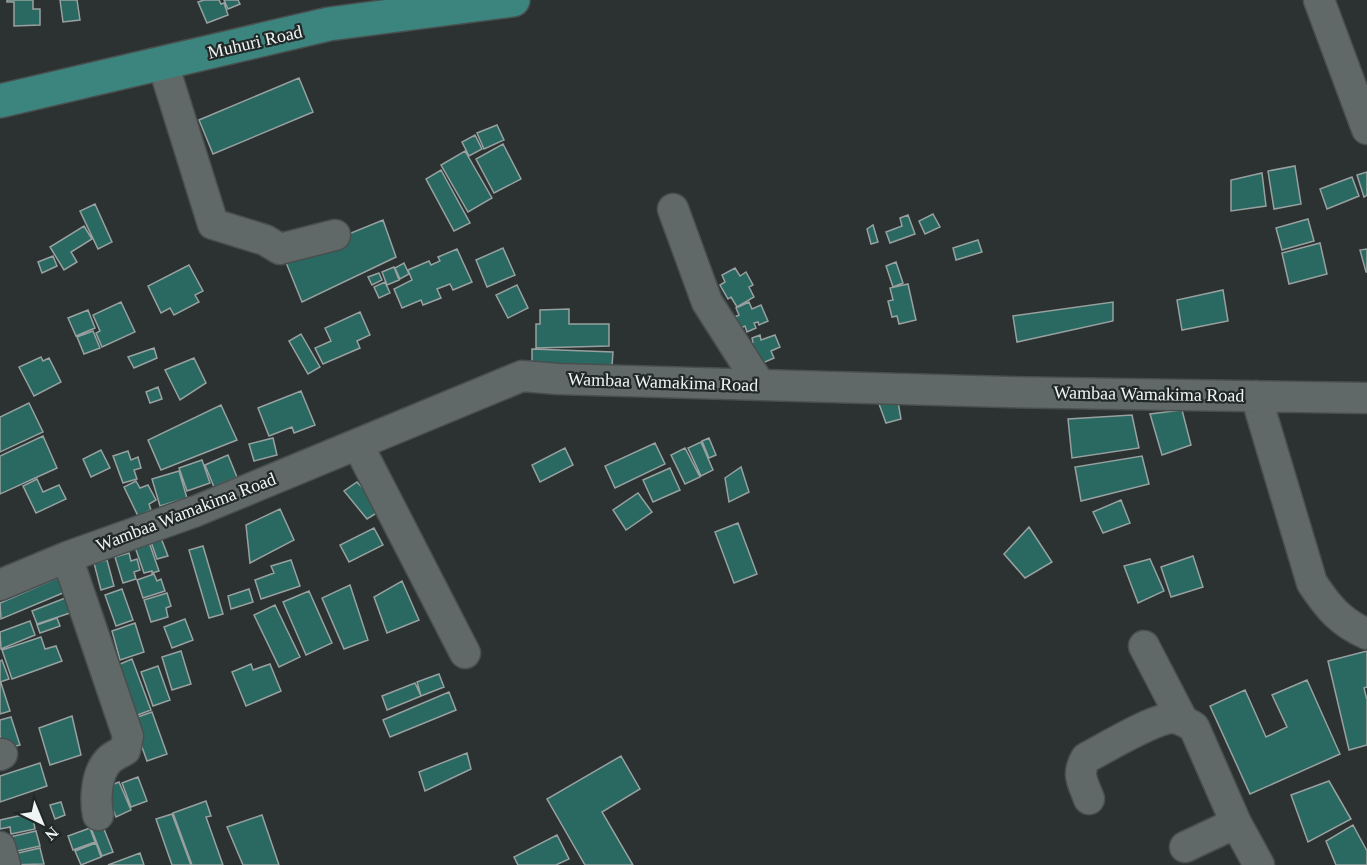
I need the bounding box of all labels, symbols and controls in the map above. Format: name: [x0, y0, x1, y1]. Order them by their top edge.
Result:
street label: Muhuri Road: [206, 21, 304, 63]
street label: Wambaa Wamakima Road: [567, 369, 759, 395]
street label: Wambaa Wamakima Road: [1053, 382, 1245, 406]
street label: Wambaa Wamakima Road: [93, 468, 279, 556]
north arrow: [12, 793, 72, 853]
text: N: [42, 823, 62, 844]

